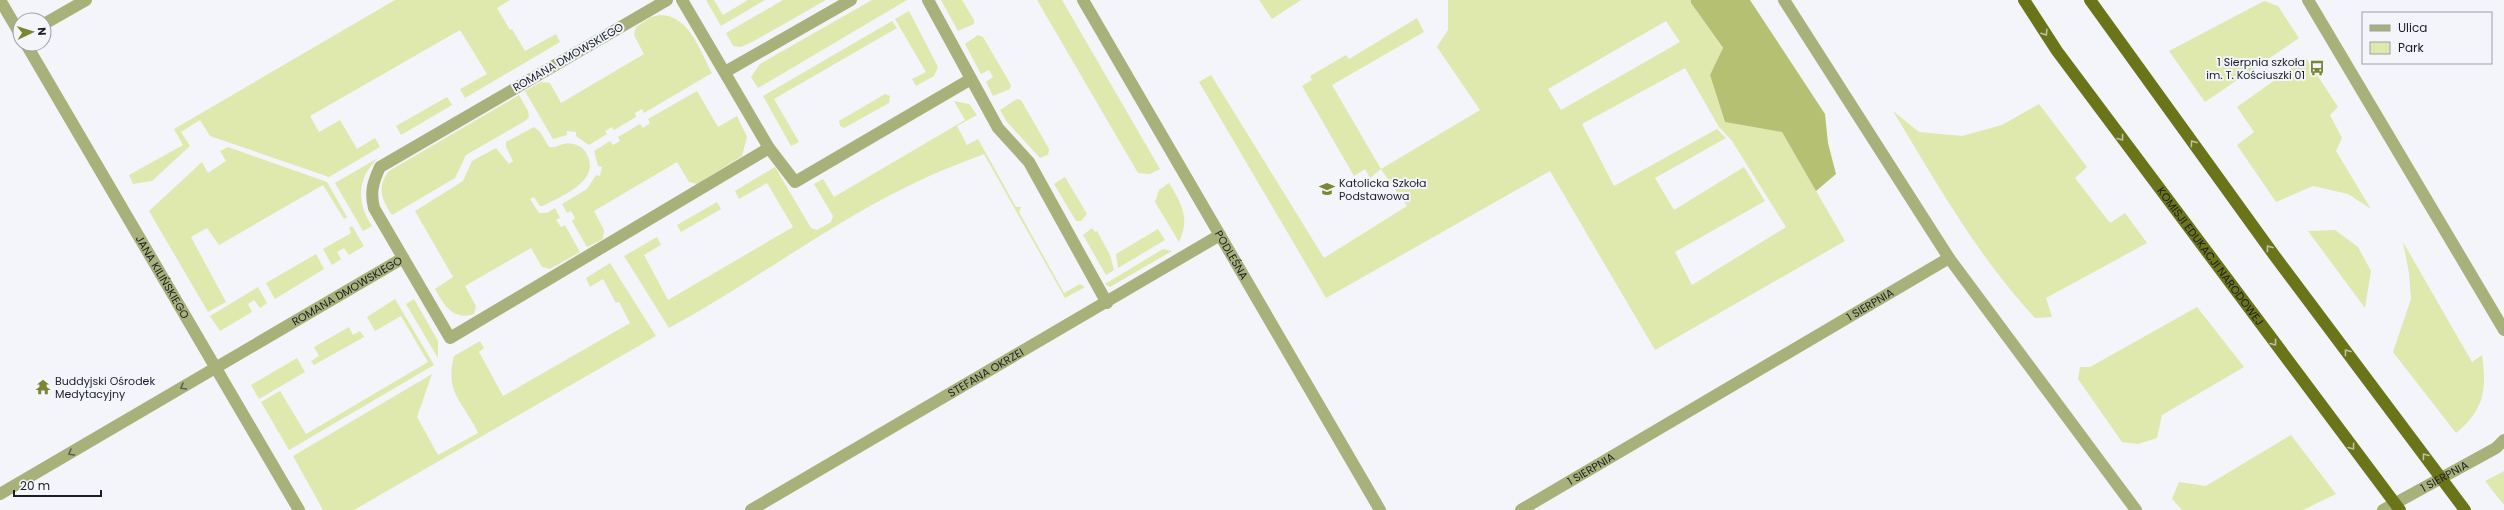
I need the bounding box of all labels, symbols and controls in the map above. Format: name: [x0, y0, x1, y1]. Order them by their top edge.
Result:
north arrow: [12, 12, 52, 52]
legend: [2362, 12, 2492, 64]
street label: ROMANA DMOWSKIEGO: [510, 19, 627, 95]
text: Ulica: [2398, 19, 2427, 36]
text: N: [34, 27, 50, 36]
one-way arrow: [2040, 28, 2047, 35]
text: Park: [2398, 39, 2425, 56]
place label: 1 Sierpnia szkoła im. T. Kościuszki 01: [2206, 54, 2305, 83]
bus stop icon: 1 Sierpnia szkoła im. T. Kościuszki 01: [2308, 59, 2326, 77]
one-way arrow: [2117, 133, 2124, 140]
one-way arrow: [2190, 141, 2197, 148]
place label: Katolicka Szkoła Podstawowa: [1339, 175, 1427, 204]
school or university icon: Katolicka Szkoła Podstawowa: [1318, 180, 1336, 198]
street label: KOMISJI EDUKACJI NARODOWEJ: [2153, 184, 2268, 329]
street label: PODLEŚNA: [1211, 227, 1252, 283]
street label: JANA KILIŃSKIEGO: [132, 232, 193, 322]
one-way arrow: [2267, 246, 2274, 253]
street label: ROMANA DMOWSKIEGO: [289, 252, 405, 330]
street label: 1 SIERPNIA: [1843, 284, 1897, 325]
one-way arrow: [2269, 339, 2276, 346]
street label: STEFANA OKRZEI: [945, 344, 1027, 401]
one-way arrow: [2345, 350, 2352, 357]
place label: Buddyjski Ośrodek Medytacyjny: [55, 373, 155, 402]
temple icon: Buddyjski Ośrodek Medytacyjny: [34, 378, 52, 396]
one-way arrow: [180, 383, 187, 390]
one-way arrow: [2348, 443, 2355, 450]
one-way arrow: [68, 448, 75, 455]
street label: 1 SIERPNIA: [1564, 448, 1618, 489]
one-way arrow: [2423, 454, 2430, 461]
street label: 1 SIERPNIA: [2418, 456, 2472, 496]
scale bar: [14, 472, 101, 498]
text: 20 m: [20, 477, 50, 494]

